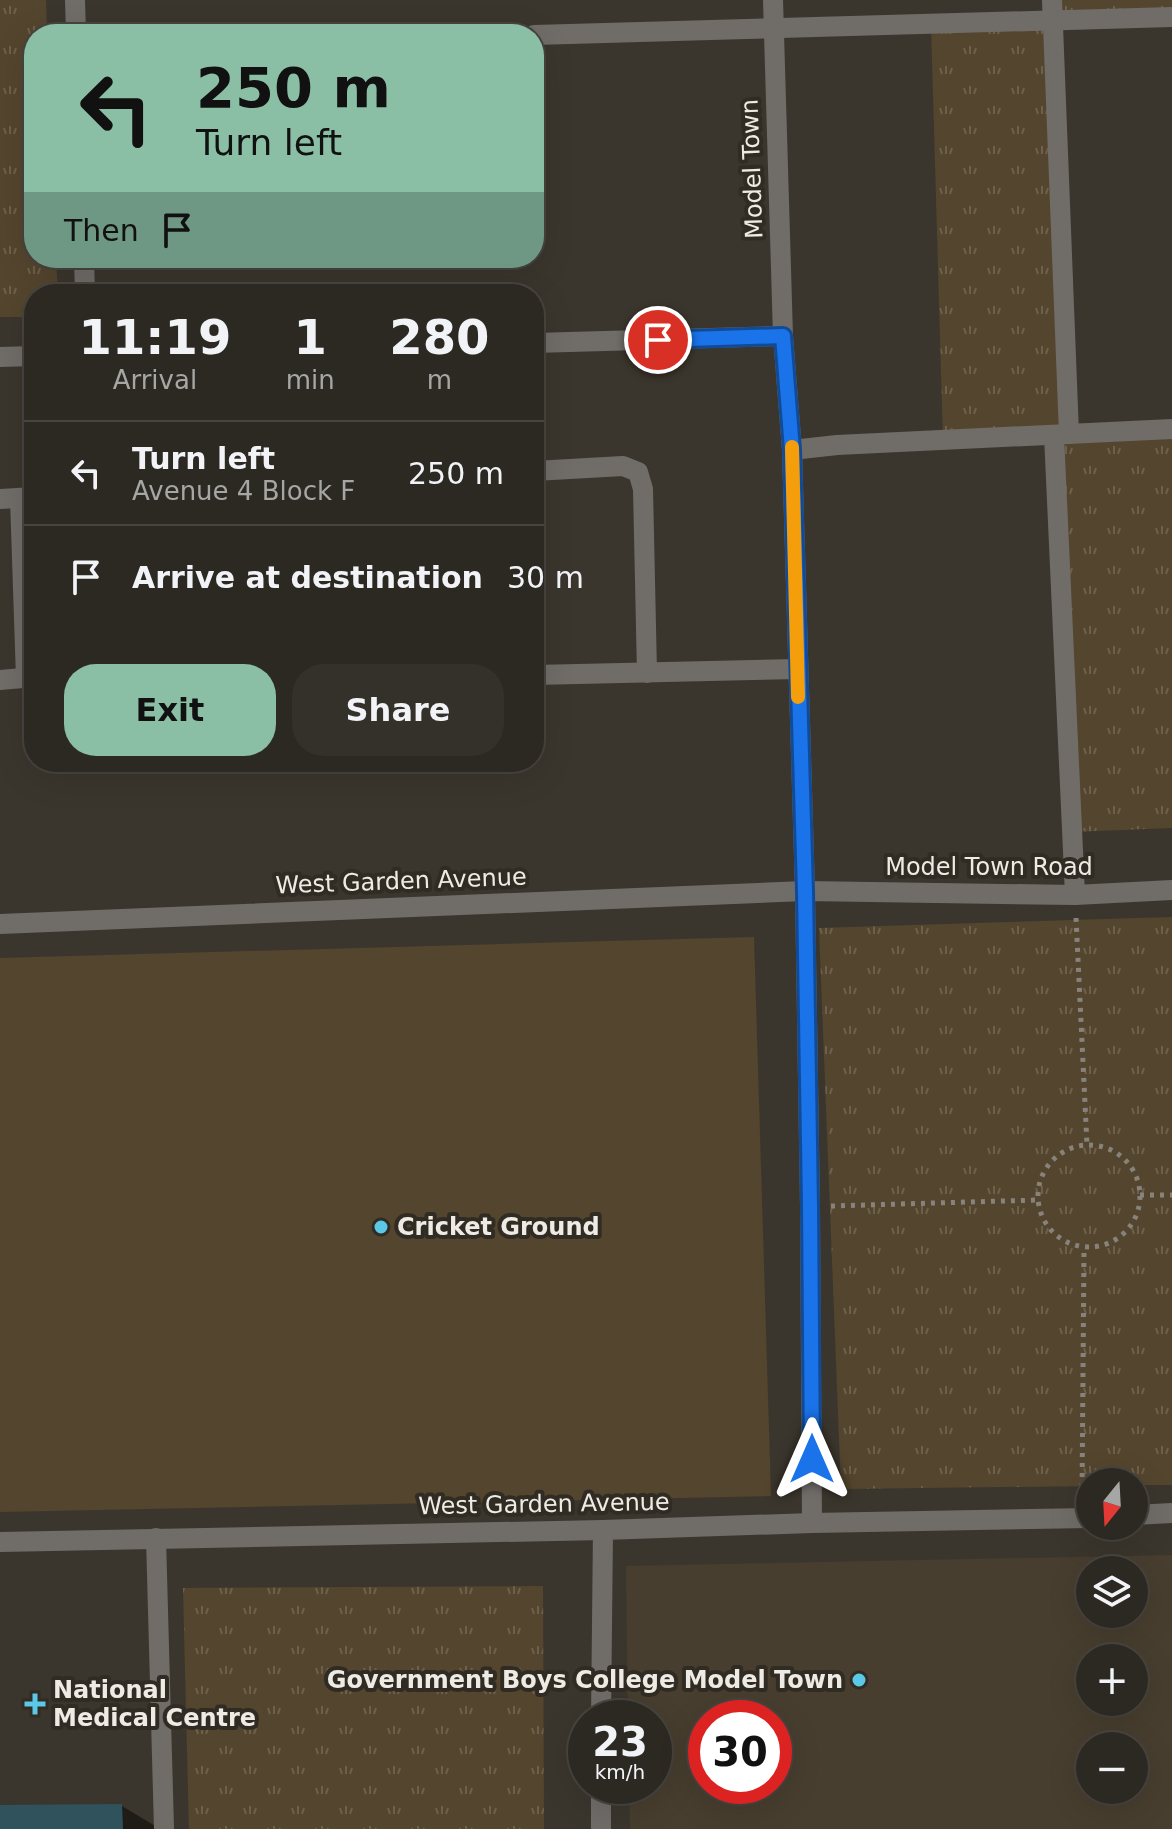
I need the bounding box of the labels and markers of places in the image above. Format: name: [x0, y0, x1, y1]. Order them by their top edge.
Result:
pin: [624, 306, 692, 374]
place label: Cricket Ground: [397, 1213, 600, 1241]
marker: Cricket Ground: [372, 1218, 390, 1236]
place label: Government Boys College Model Town: [327, 1666, 843, 1694]
marker: Government Boys College Model Town: [850, 1671, 868, 1689]
place label: National Medical Centre: [53, 1676, 256, 1732]
marker: National Medical Centre: [24, 1693, 46, 1715]

